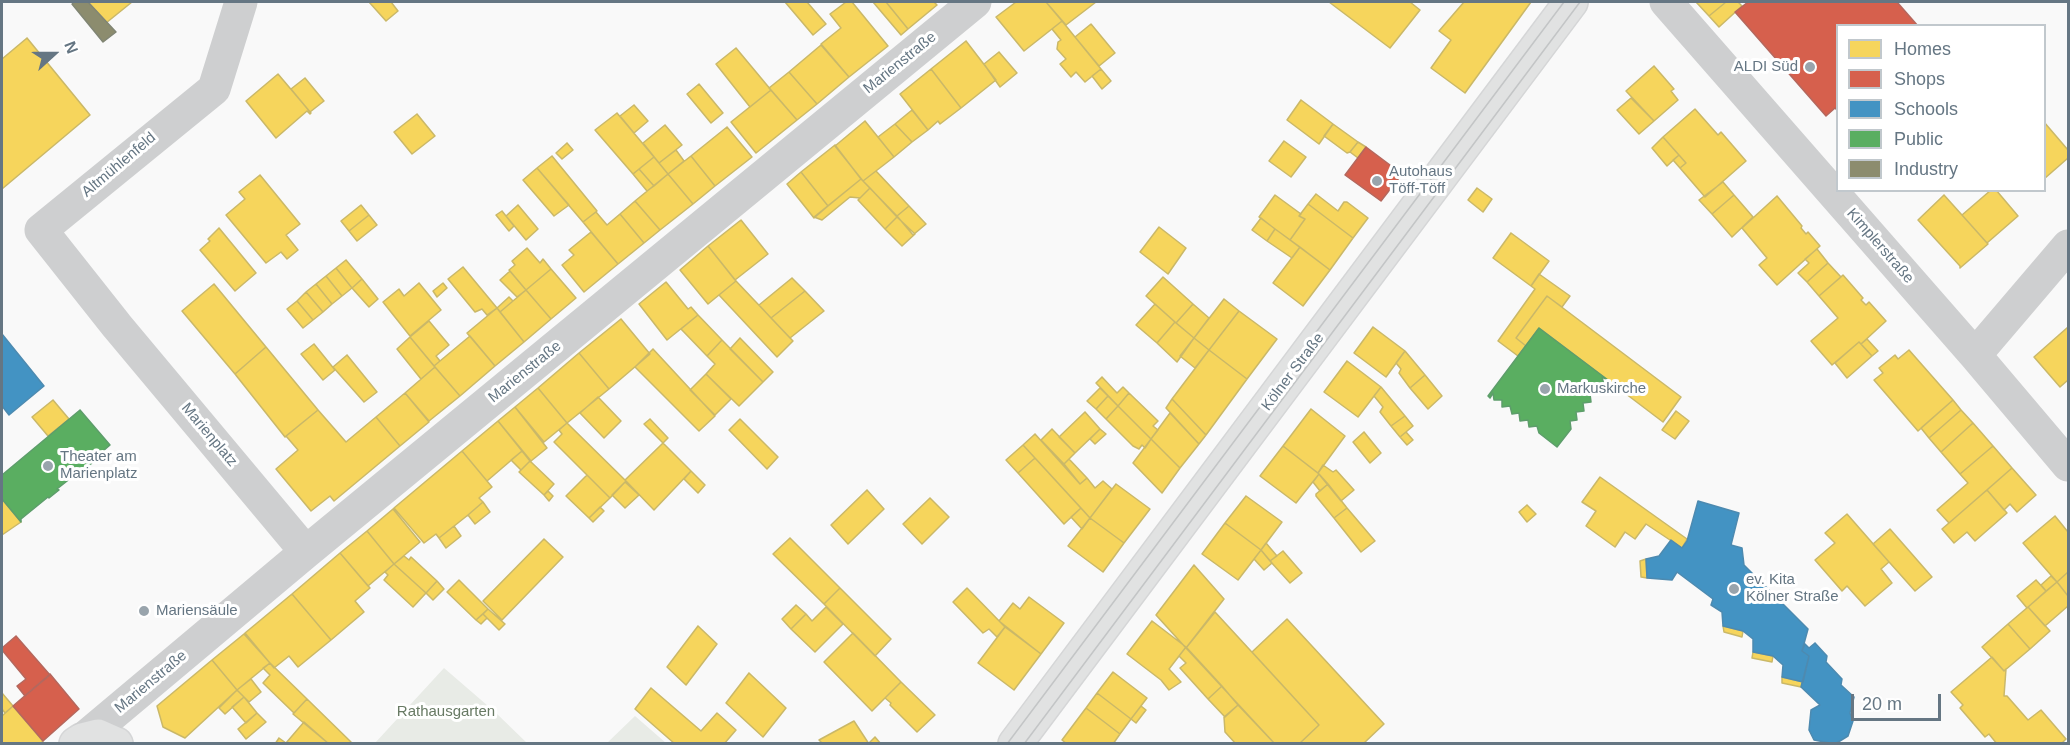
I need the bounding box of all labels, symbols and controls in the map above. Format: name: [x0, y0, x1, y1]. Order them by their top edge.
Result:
north arrow: [24, 24, 84, 84]
legend: [1836, 24, 2046, 192]
street label: Marienstraße: [860, 28, 940, 98]
text: N: [61, 39, 81, 56]
text: Homes: [1894, 39, 1951, 59]
place label: ALDI Süd: [1734, 58, 1798, 76]
marker: ALDI Süd: [1803, 60, 1817, 74]
text: Shops: [1894, 69, 1945, 89]
text: Schools: [1894, 99, 1958, 119]
street label: Altmühlenfeld: [78, 129, 160, 201]
text: Public: [1894, 129, 1943, 149]
text: Industry: [1894, 159, 1958, 179]
place label: Autohaus Töff-Töff: [1389, 163, 1452, 198]
marker: Autohaus Töff-Töff: [1370, 174, 1384, 188]
street label: Kimplerstraße: [1843, 205, 1917, 287]
street label: Kölner Straße: [1258, 330, 1328, 414]
street label: Marienstraße: [485, 337, 565, 407]
place label: Markuskirche: [1557, 380, 1646, 398]
marker: Markuskirche: [1538, 382, 1552, 396]
street label: Marienplatz: [177, 400, 241, 470]
place label: Theater am Marienplatz: [60, 448, 138, 483]
marker: Theater am Marienplatz: [41, 459, 55, 473]
place label: ev. Kita Kölner Straße: [1746, 571, 1839, 606]
marker: ev. Kita Kölner Straße: [1727, 582, 1741, 596]
place label: Mariensäule: [156, 602, 238, 620]
marker: Mariensäule: [137, 604, 151, 618]
street label: Marienstraße: [111, 647, 191, 717]
scale bar: [1854, 682, 1944, 720]
text: 20 m: [1862, 694, 1902, 714]
park label: Rathausgarten: [397, 703, 495, 721]

